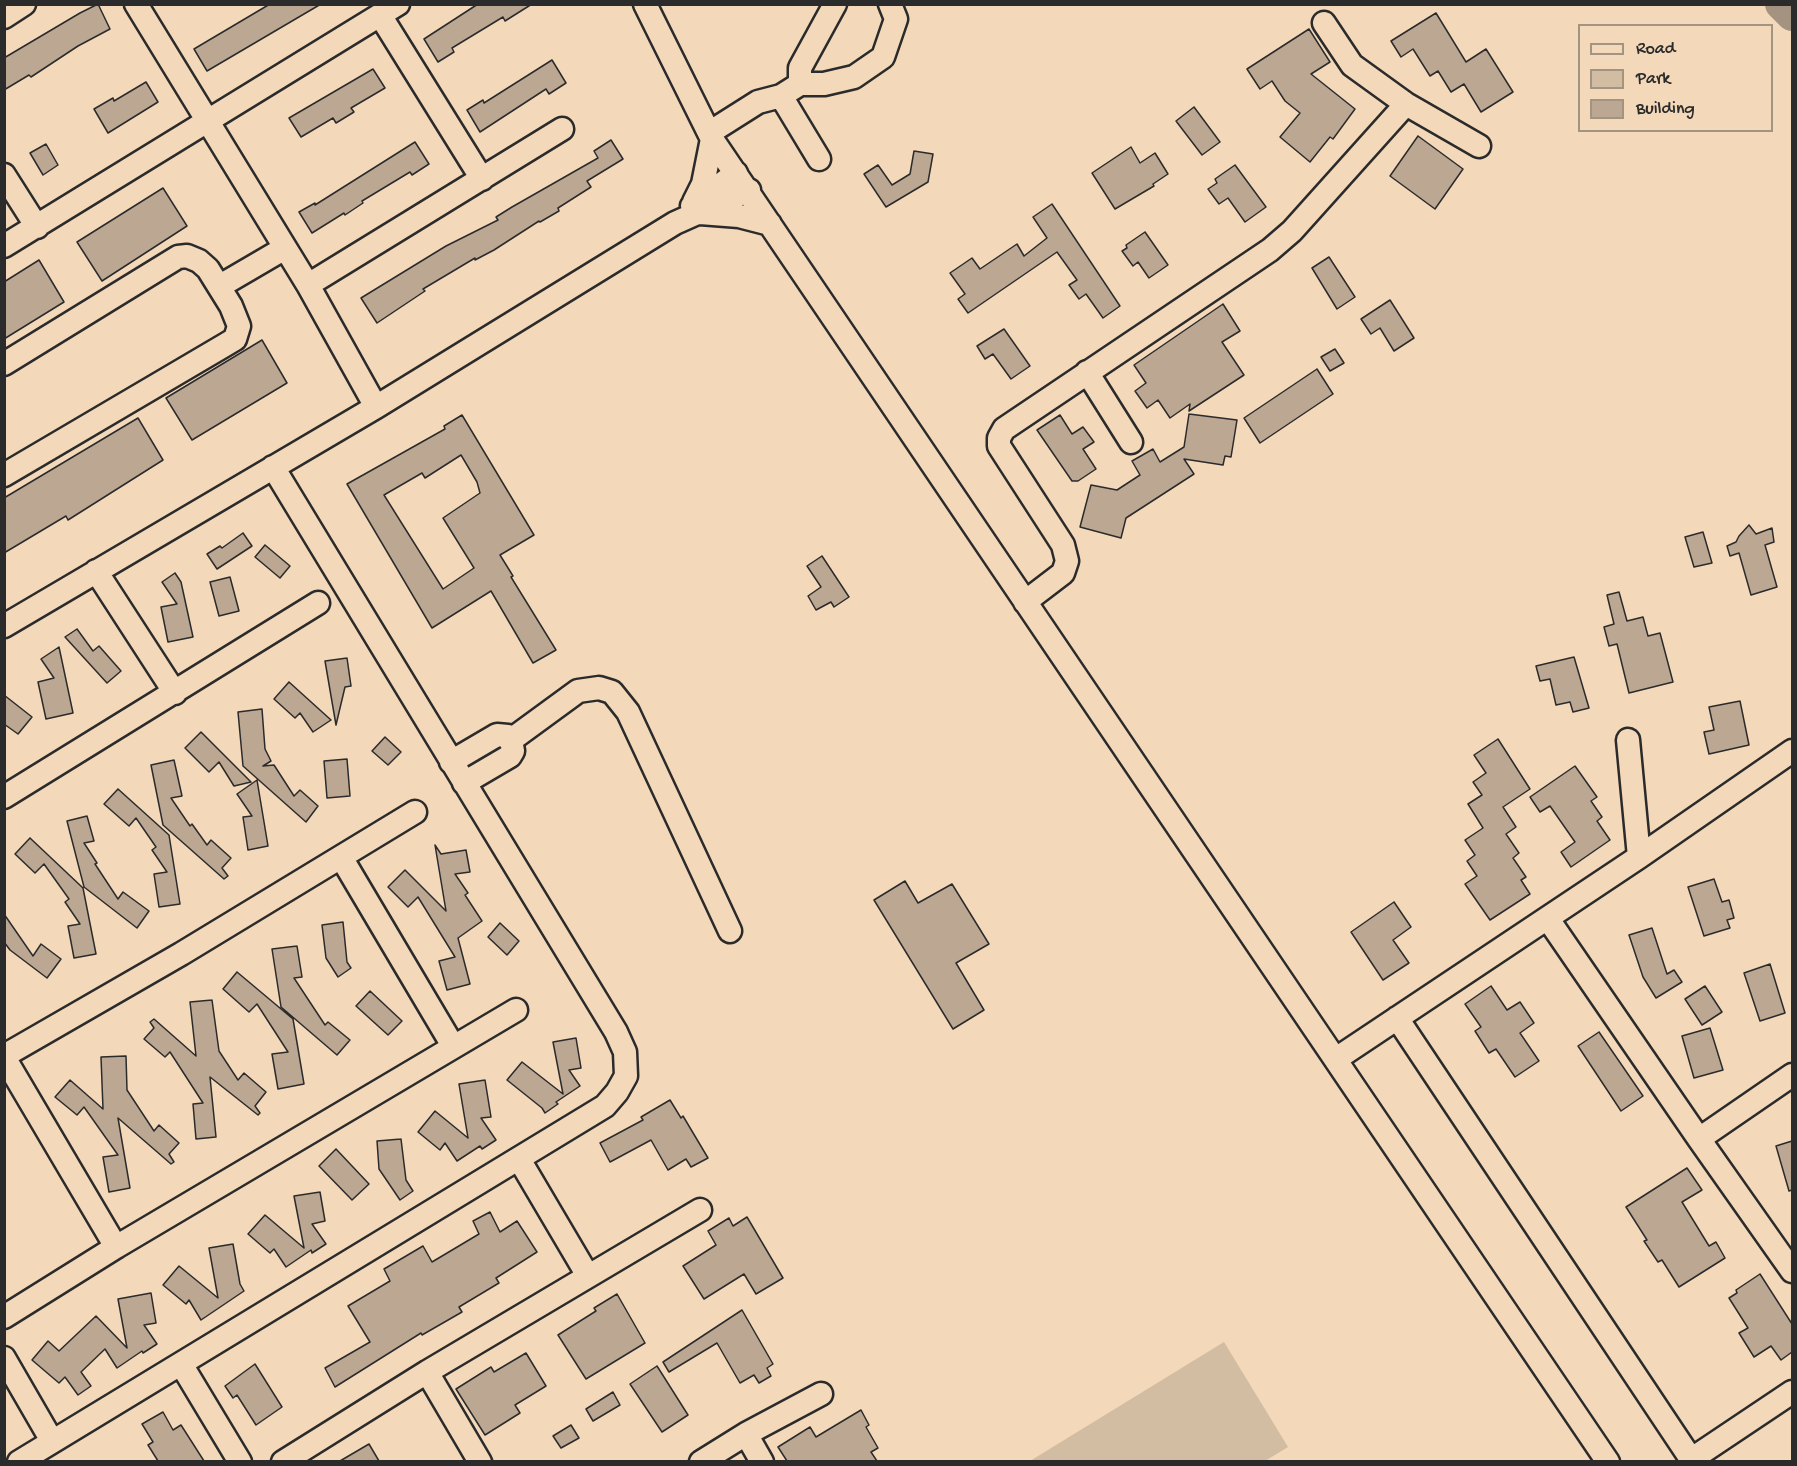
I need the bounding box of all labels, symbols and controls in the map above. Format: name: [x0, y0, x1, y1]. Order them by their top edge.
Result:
legend: [1578, 24, 1773, 132]
text: Road: [1636, 39, 1675, 60]
text: Park: [1636, 69, 1670, 90]
text: Building: [1636, 99, 1695, 120]

